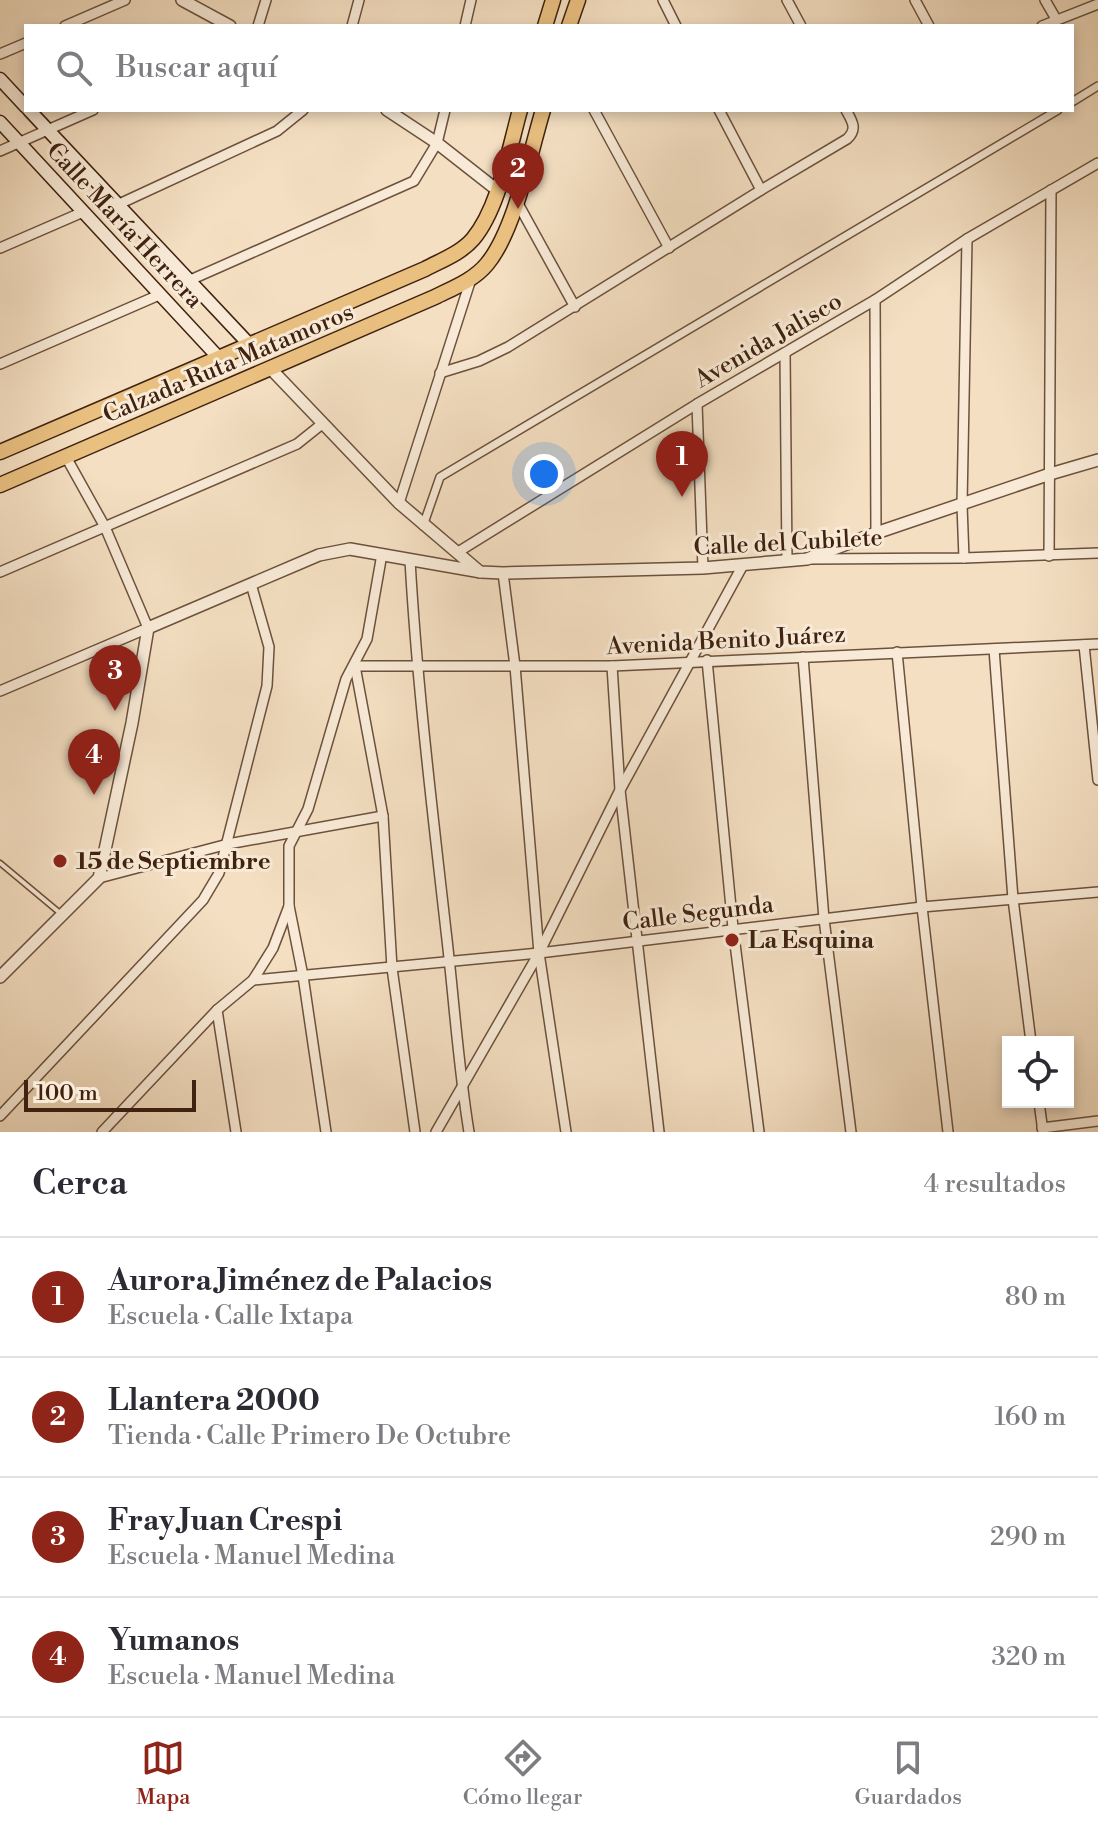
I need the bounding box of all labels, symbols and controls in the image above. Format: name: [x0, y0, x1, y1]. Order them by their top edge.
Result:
search box: [24, 24, 1074, 112]
icon: search: [52, 46, 96, 90]
text: Buscar aquí: [116, 49, 278, 87]
street label: Calle María Herrera: [40, 136, 209, 316]
pin: 2: [492, 143, 544, 209]
street label: Avenida Jalisco: [689, 287, 848, 396]
street label: Calzada Ruta Matamoros: [99, 297, 358, 430]
pin: 1: [656, 431, 708, 497]
your location: [524, 454, 564, 494]
street label: Calle del Cubilete: [693, 523, 883, 563]
street label: Avenida Benito Juárez: [605, 620, 846, 662]
pin: 3: [89, 645, 141, 711]
pin: 4: [68, 729, 120, 795]
place label: 15 de Septiembre: [76, 847, 271, 877]
marker: 15 de Septiembre: [51, 852, 69, 870]
street label: Calle Segunda: [621, 890, 776, 938]
place label: La Esquina: [748, 926, 875, 956]
marker: La Esquina: [723, 931, 741, 949]
map controls: [1002, 1036, 1074, 1108]
button: locate: [1002, 1036, 1074, 1108]
scale bar: [24, 1076, 196, 1112]
text: 100 m: [36, 1080, 98, 1107]
text: Cerca: [32, 1163, 127, 1205]
text: 4 resultados: [924, 1168, 1066, 1200]
text: Aurora Jiménez de Palacios: [108, 1262, 492, 1300]
text: 1: [52, 1281, 64, 1313]
text: 80 m: [1005, 1281, 1066, 1313]
text: Escuela · Calle Ixtapa: [108, 1300, 353, 1332]
text: Llantera 2000: [108, 1382, 320, 1420]
text: 2: [50, 1401, 66, 1433]
text: 160 m: [995, 1401, 1066, 1433]
text: Tienda · Calle Primero De Octubre: [108, 1420, 511, 1452]
text: Fray Juan Crespi: [108, 1502, 342, 1540]
text: 3: [50, 1521, 66, 1553]
text: 290 m: [990, 1521, 1066, 1553]
text: Escuela · Manuel Medina: [108, 1540, 395, 1572]
text: Yumanos: [108, 1622, 239, 1660]
text: 4: [49, 1641, 67, 1673]
text: 320 m: [991, 1641, 1066, 1673]
text: Escuela · Manuel Medina: [108, 1660, 395, 1692]
tab: Mapa: [136, 1736, 191, 1811]
tab: Cómo llegar: [463, 1736, 582, 1811]
tab: Guardados: [855, 1736, 962, 1811]

